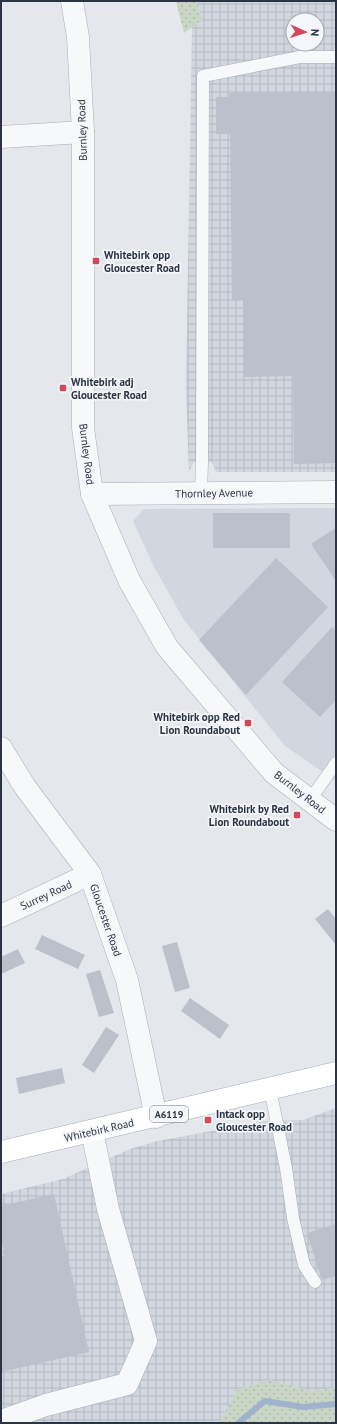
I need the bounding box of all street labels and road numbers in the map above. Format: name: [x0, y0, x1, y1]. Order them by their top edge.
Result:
street label: Burnley Road: [74, 99, 90, 161]
street label: Burnley Road: [76, 423, 98, 486]
street label: Thornley Avenue: [175, 485, 254, 501]
street label: Burnley Road: [271, 768, 329, 817]
street label: Surrey Road: [18, 877, 74, 913]
street label: Gloucester Road: [87, 882, 125, 958]
road number: A6119: [150, 1106, 188, 1122]
street label: Whitebirk Road: [63, 1115, 135, 1145]

